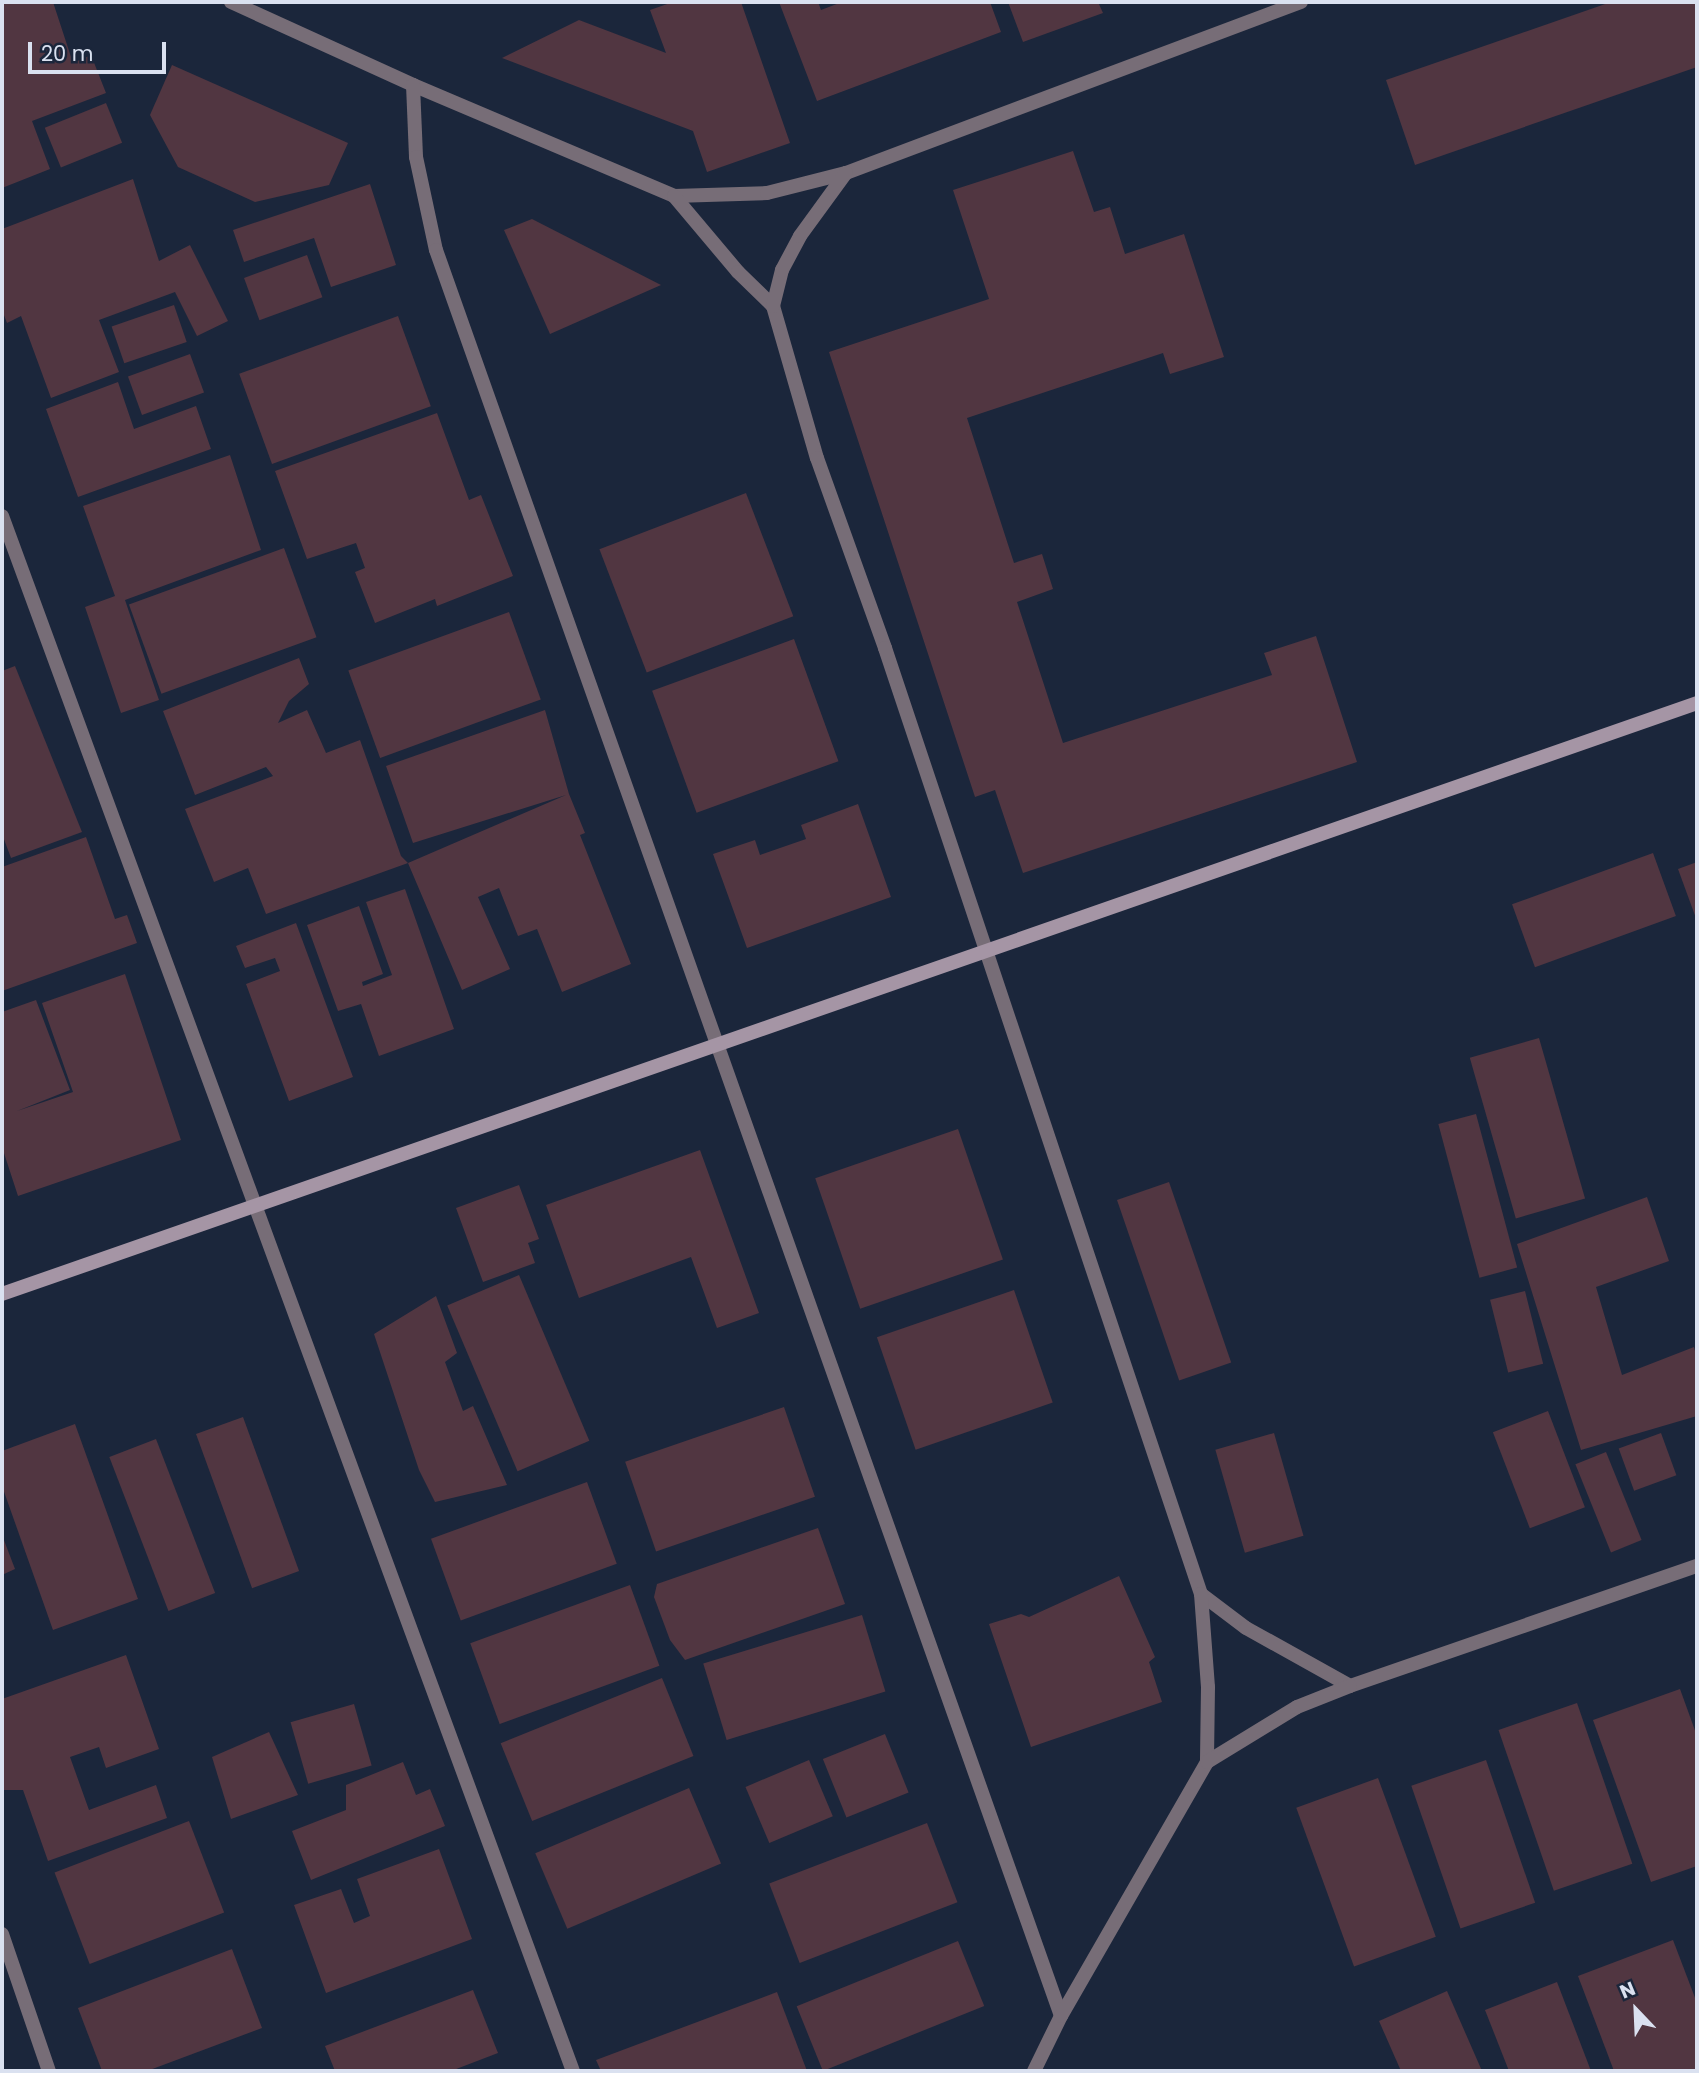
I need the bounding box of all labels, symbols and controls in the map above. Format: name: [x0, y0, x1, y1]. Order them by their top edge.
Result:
scale bar: [32, 28, 170, 72]
text: 20 m: [41, 39, 94, 68]
north arrow: [1601, 1975, 1671, 2045]
text: N: [1616, 1975, 1639, 2005]

